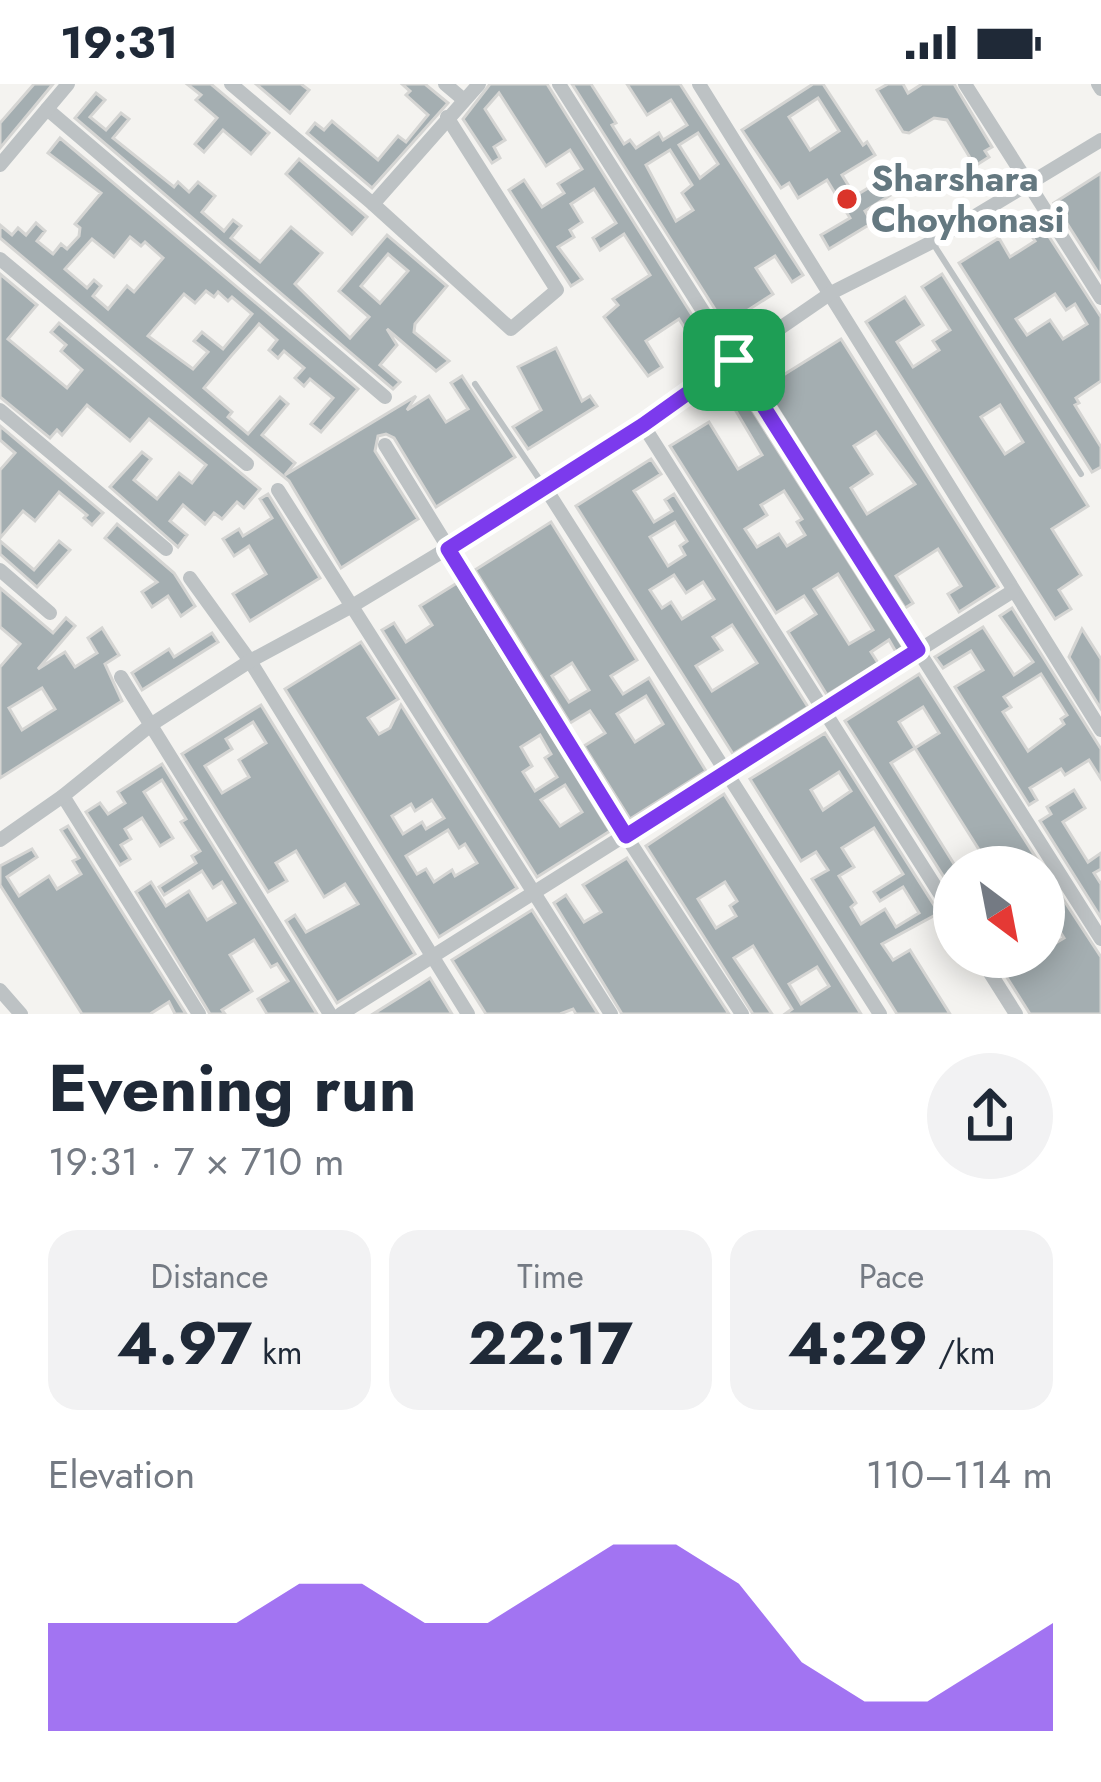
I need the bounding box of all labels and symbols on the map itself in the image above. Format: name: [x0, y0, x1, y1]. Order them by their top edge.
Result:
place label: Sharshara Choyhonasi: [871, 152, 1064, 245]
marker: Sharshara Choyhonasi: [834, 186, 860, 212]
pin: [683, 309, 785, 411]
north arrow: [933, 846, 1065, 978]

